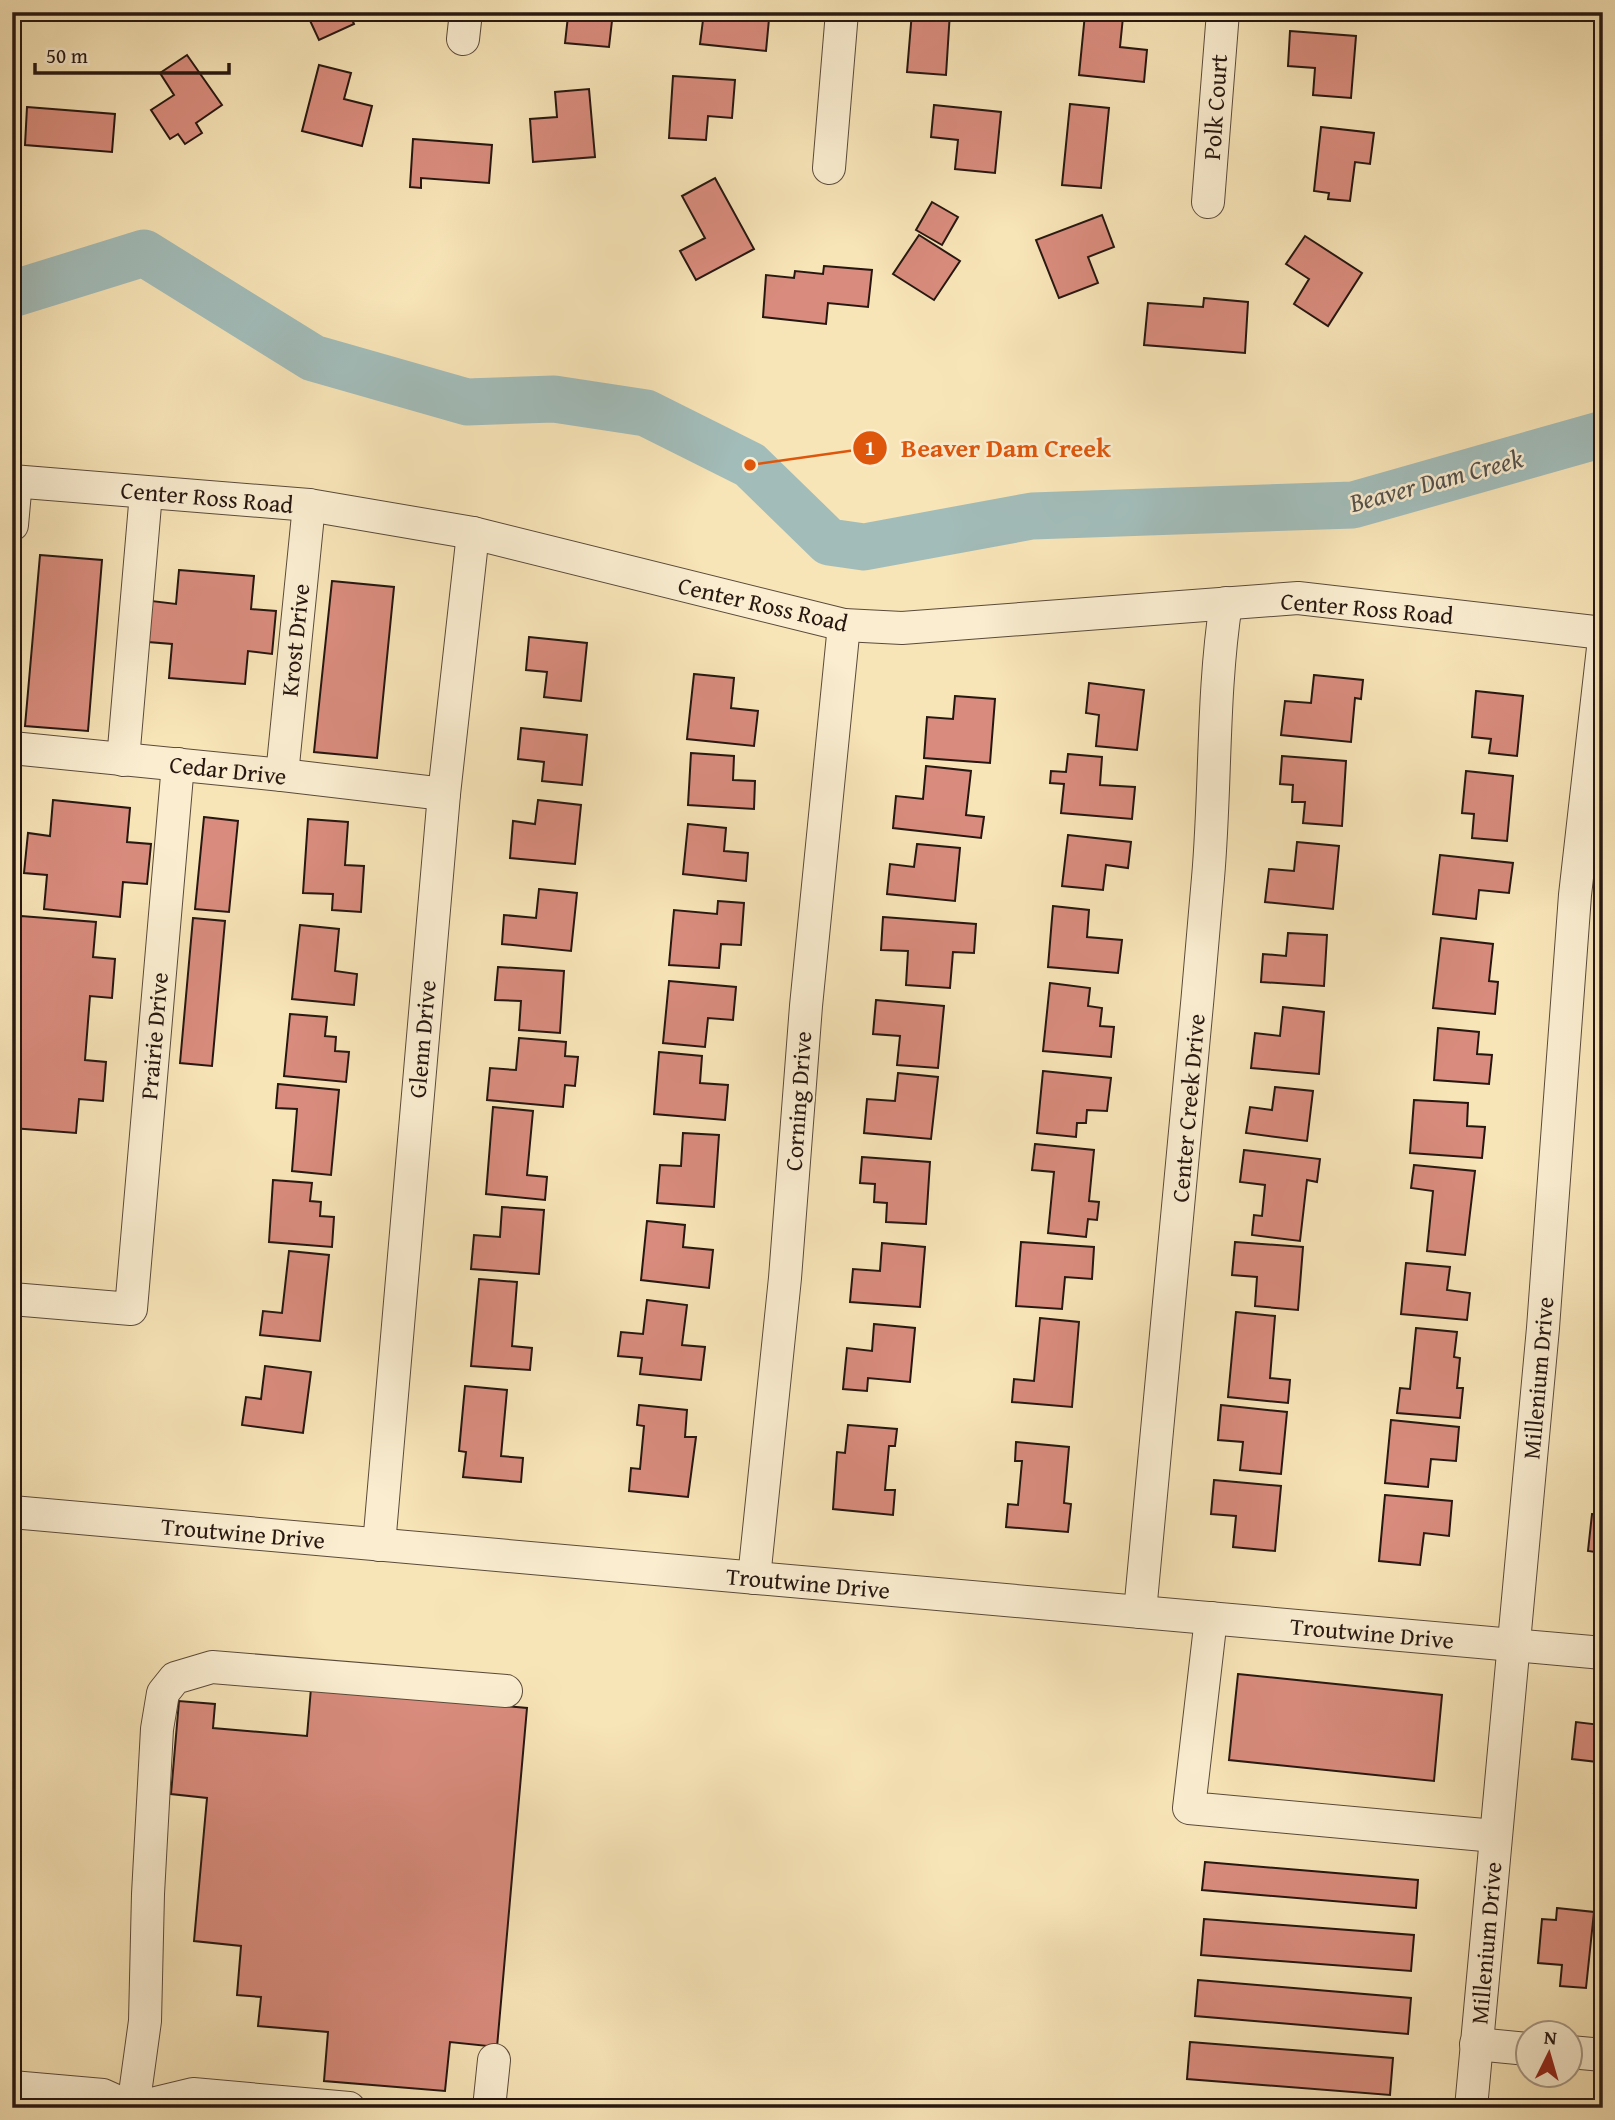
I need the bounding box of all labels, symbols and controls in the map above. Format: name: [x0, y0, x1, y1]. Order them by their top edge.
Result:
scale bar: [35, 32, 229, 76]
text: 50 m: [46, 40, 88, 71]
street label: Polk Court: [1194, 52, 1236, 161]
callout: Beaver Dam Creek: [853, 424, 1125, 471]
text: Beaver Dam Creek: [901, 428, 1111, 467]
text: 1: [865, 432, 875, 463]
water label: Beaver Dam Creek: [1344, 438, 1527, 522]
street label: Center Ross Road: [119, 472, 295, 522]
street label: Center Ross Road: [675, 567, 852, 641]
street label: Krost Drive: [272, 582, 318, 698]
street label: Center Ross Road: [1279, 583, 1455, 633]
street label: Cedar Drive: [168, 746, 288, 794]
street label: Prairie Drive: [131, 971, 177, 1101]
street label: Glenn Drive: [399, 979, 445, 1099]
street label: Center Creek Drive: [1162, 1012, 1214, 1204]
street label: Corning Drive: [776, 1030, 820, 1172]
street label: Millenium Drive: [1513, 1295, 1563, 1461]
street label: Troutwine Drive: [160, 1508, 326, 1558]
street label: Troutwine Drive: [725, 1558, 891, 1608]
street label: Troutwine Drive: [1289, 1608, 1455, 1658]
street label: Millenium Drive: [1461, 1860, 1511, 2026]
north arrow: [1514, 2018, 1584, 2088]
text: N: [1543, 2023, 1558, 2052]

